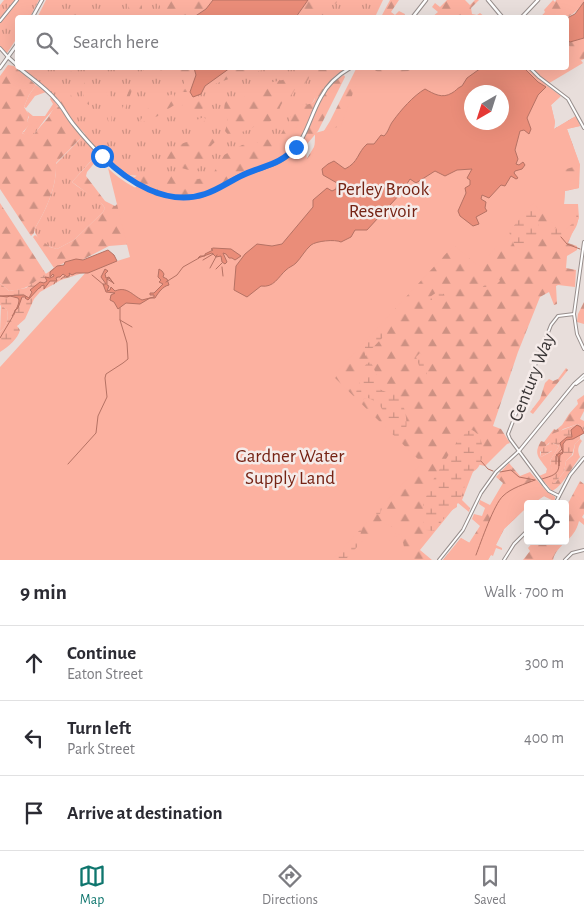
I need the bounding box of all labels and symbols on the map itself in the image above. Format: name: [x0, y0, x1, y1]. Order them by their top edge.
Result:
north arrow: [464, 85, 509, 130]
route end: [285, 136, 308, 159]
route start: [91, 145, 114, 168]
park label: Perley Brook Reservoir: [337, 180, 429, 221]
street label: Century Way: [506, 331, 559, 425]
park label: Gardner Water Supply Land: [235, 447, 345, 488]

